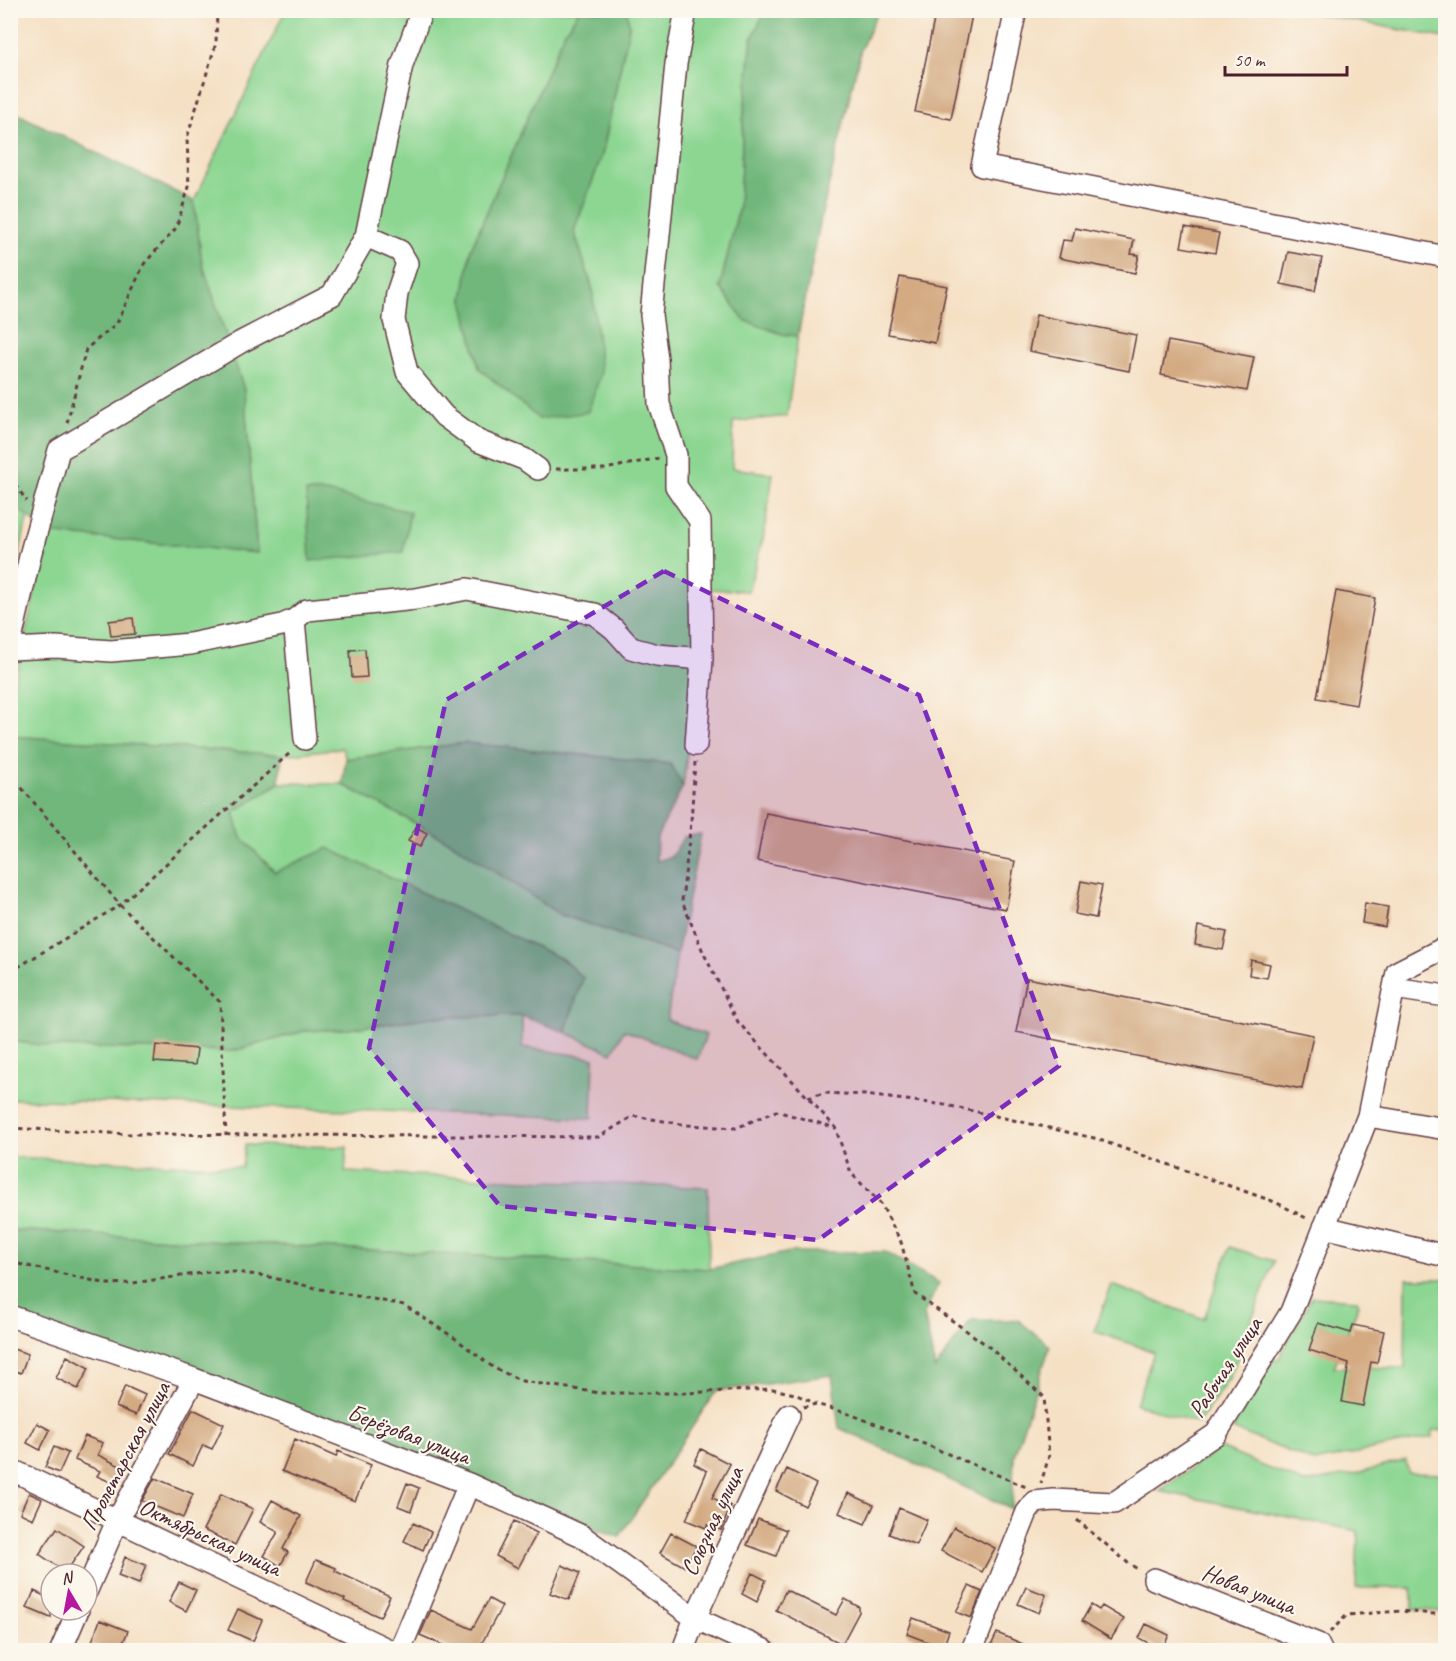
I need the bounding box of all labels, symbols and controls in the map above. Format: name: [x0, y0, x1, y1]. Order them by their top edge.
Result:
scale bar: [1225, 39, 1346, 77]
text: 50 m: [1234, 49, 1267, 71]
street label: Рабочая улица: [1181, 1310, 1270, 1423]
street label: Пролетарская улица: [73, 1375, 177, 1536]
street label: Берёзовая улица: [343, 1397, 476, 1473]
street label: Союзная улица: [674, 1460, 752, 1581]
street label: Октябрьская улица: [134, 1491, 288, 1584]
street label: Новая улица: [1198, 1557, 1302, 1622]
north arrow: [39, 1562, 99, 1622]
text: N: [60, 1567, 76, 1589]

